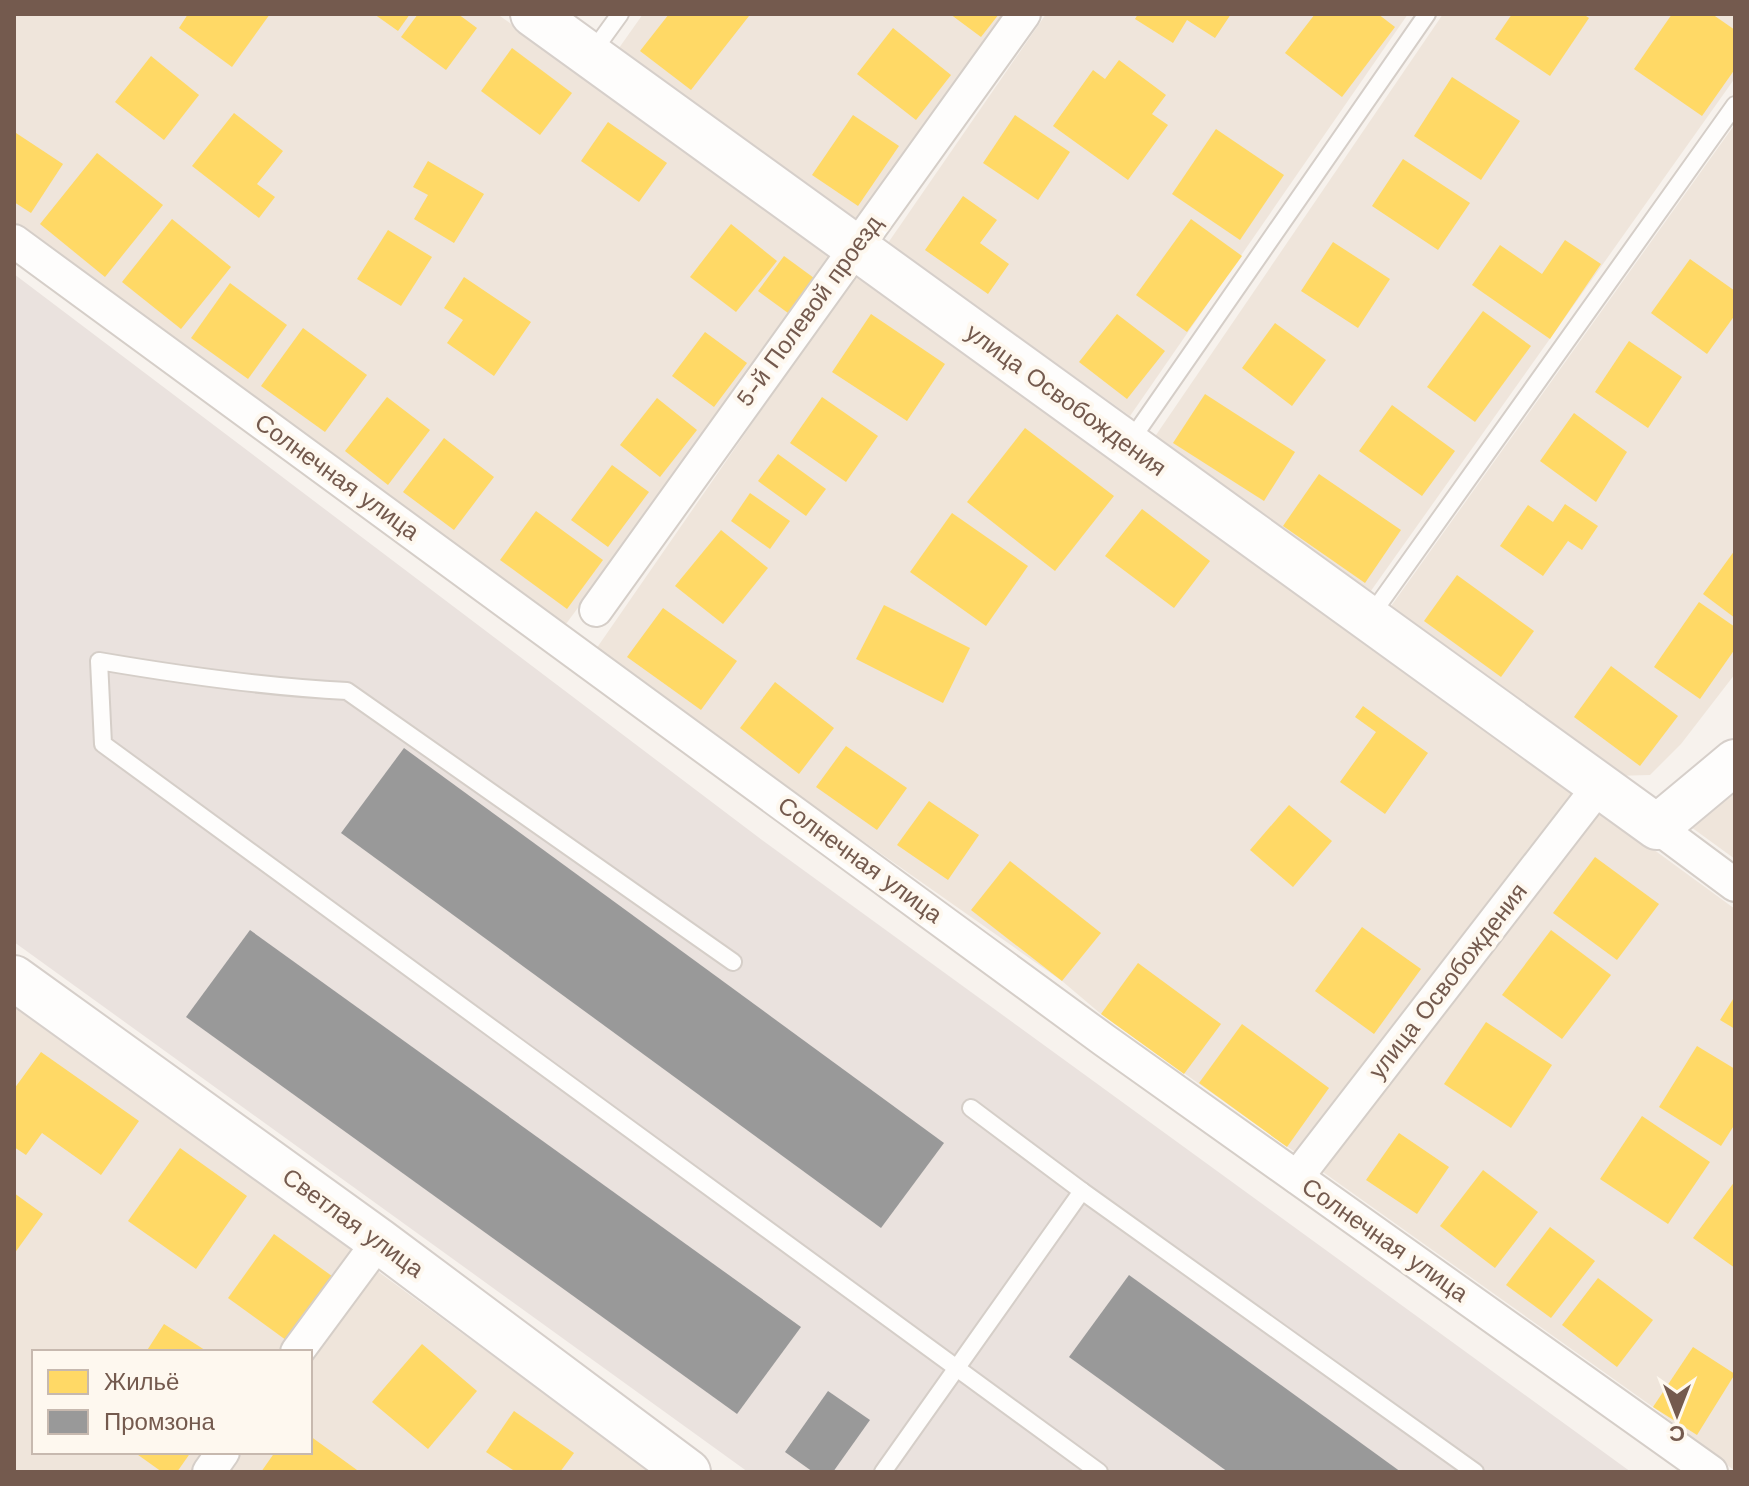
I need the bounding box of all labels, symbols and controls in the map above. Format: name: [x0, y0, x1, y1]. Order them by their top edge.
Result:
street label: 5-й Полевой проезд: [730, 210, 888, 412]
street label: улица Освобождения: [960, 318, 1172, 482]
street label: Солнечная улица: [249, 408, 425, 546]
street label: Солнечная улица: [772, 791, 948, 929]
street label: улица Освобождения: [1363, 878, 1533, 1084]
street label: Светлая улица: [277, 1162, 429, 1284]
street label: Солнечная улица: [1297, 1172, 1474, 1308]
legend: [32, 1350, 312, 1454]
text: Жильё: [104, 1368, 179, 1396]
north arrow: [1637, 1374, 1717, 1454]
text: Промзона: [104, 1408, 216, 1436]
text: С: [1669, 1421, 1685, 1446]

